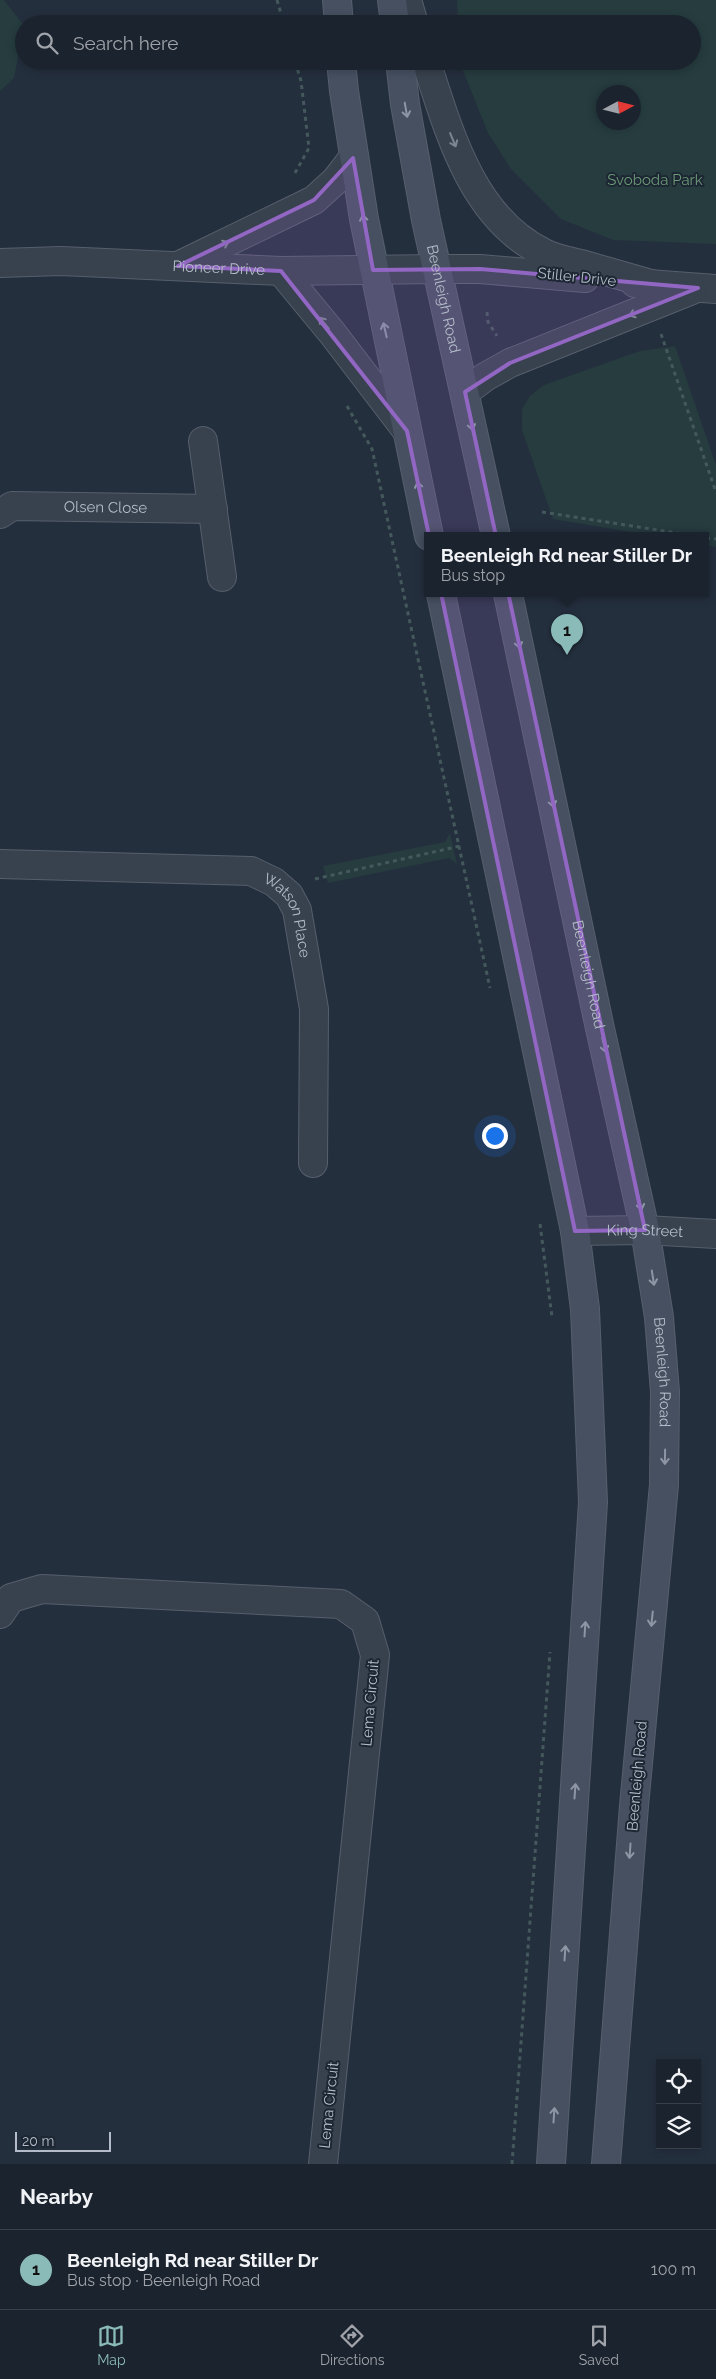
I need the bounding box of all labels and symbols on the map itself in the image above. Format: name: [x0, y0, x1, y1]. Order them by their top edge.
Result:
north arrow: [596, 85, 641, 130]
one-way arrow: [402, 101, 412, 117]
one-way arrow: [450, 133, 459, 148]
park label: Svoboda Park: [607, 171, 703, 189]
one-way arrow: [359, 215, 369, 231]
one-way arrow: [214, 239, 229, 249]
street label: Beenleigh Road: [423, 243, 464, 355]
street label: Pioneer Drive: [172, 257, 266, 279]
street label: Stiller Drive: [537, 264, 617, 290]
one-way arrow: [629, 308, 644, 318]
one-way arrow: [319, 317, 330, 330]
one-way arrow: [380, 322, 389, 338]
one-way arrow: [467, 414, 477, 430]
one-way arrow: [414, 481, 423, 497]
street label: Olsen Close: [64, 498, 148, 517]
pin: 1: [551, 614, 583, 655]
one-way arrow: [514, 633, 523, 649]
one-way arrow: [548, 792, 557, 808]
street label: Watson Place: [261, 869, 314, 959]
street label: Beenleigh Road: [568, 919, 609, 1031]
one-way arrow: [600, 1036, 609, 1052]
your location: [482, 1123, 508, 1149]
one-way arrow: [635, 1195, 645, 1211]
street label: King Street: [607, 1221, 684, 1241]
one-way arrow: [648, 1270, 658, 1286]
street label: Beenleigh Road: [650, 1316, 674, 1427]
one-way arrow: [660, 1448, 670, 1465]
one-way arrow: [648, 1611, 657, 1627]
one-way arrow: [581, 1621, 590, 1637]
street label: Lema Circuit: [357, 1659, 383, 1747]
street label: Beenleigh Road: [623, 1720, 651, 1832]
one-way arrow: [570, 1783, 579, 1799]
one-way arrow: [626, 1842, 635, 1858]
one-way arrow: [560, 1945, 569, 1961]
street label: Lema Circuit: [315, 2061, 343, 2149]
one-way arrow: [550, 2108, 559, 2124]
scale bar: [15, 2129, 111, 2152]

